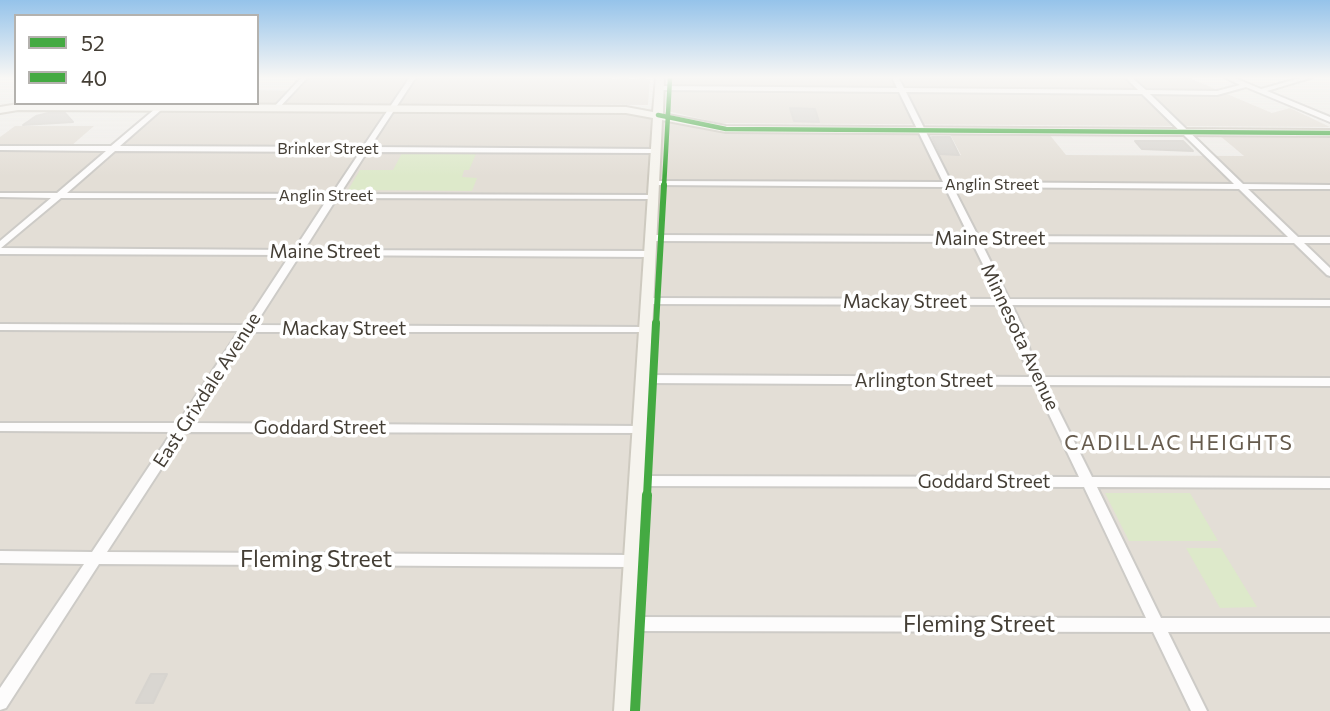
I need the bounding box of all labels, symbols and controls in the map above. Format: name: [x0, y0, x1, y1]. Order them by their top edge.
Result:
legend: [14, 14, 259, 105]
text: 52: [81, 30, 105, 55]
text: 40: [81, 65, 107, 90]
street label: Brinker Street: [277, 139, 379, 159]
street label: Anglin Street: [945, 175, 1039, 195]
street label: Anglin Street: [279, 186, 373, 206]
street label: Maine Street: [934, 228, 1046, 250]
street label: Maine Street: [269, 241, 381, 263]
street label: Minnesota Avenue: [976, 260, 1064, 414]
street label: Mackay Street: [843, 291, 967, 313]
street label: East Grixdale Avenue: [148, 308, 266, 472]
street label: Mackay Street: [282, 318, 406, 340]
street label: Arlington Street: [855, 370, 993, 392]
street label: Goddard Street: [254, 417, 386, 439]
district label: CADILLAC HEIGHTS: [1066, 430, 1292, 456]
street label: Goddard Street: [918, 471, 1050, 493]
street label: Fleming Street: [240, 545, 392, 573]
street label: Fleming Street: [903, 610, 1055, 638]

